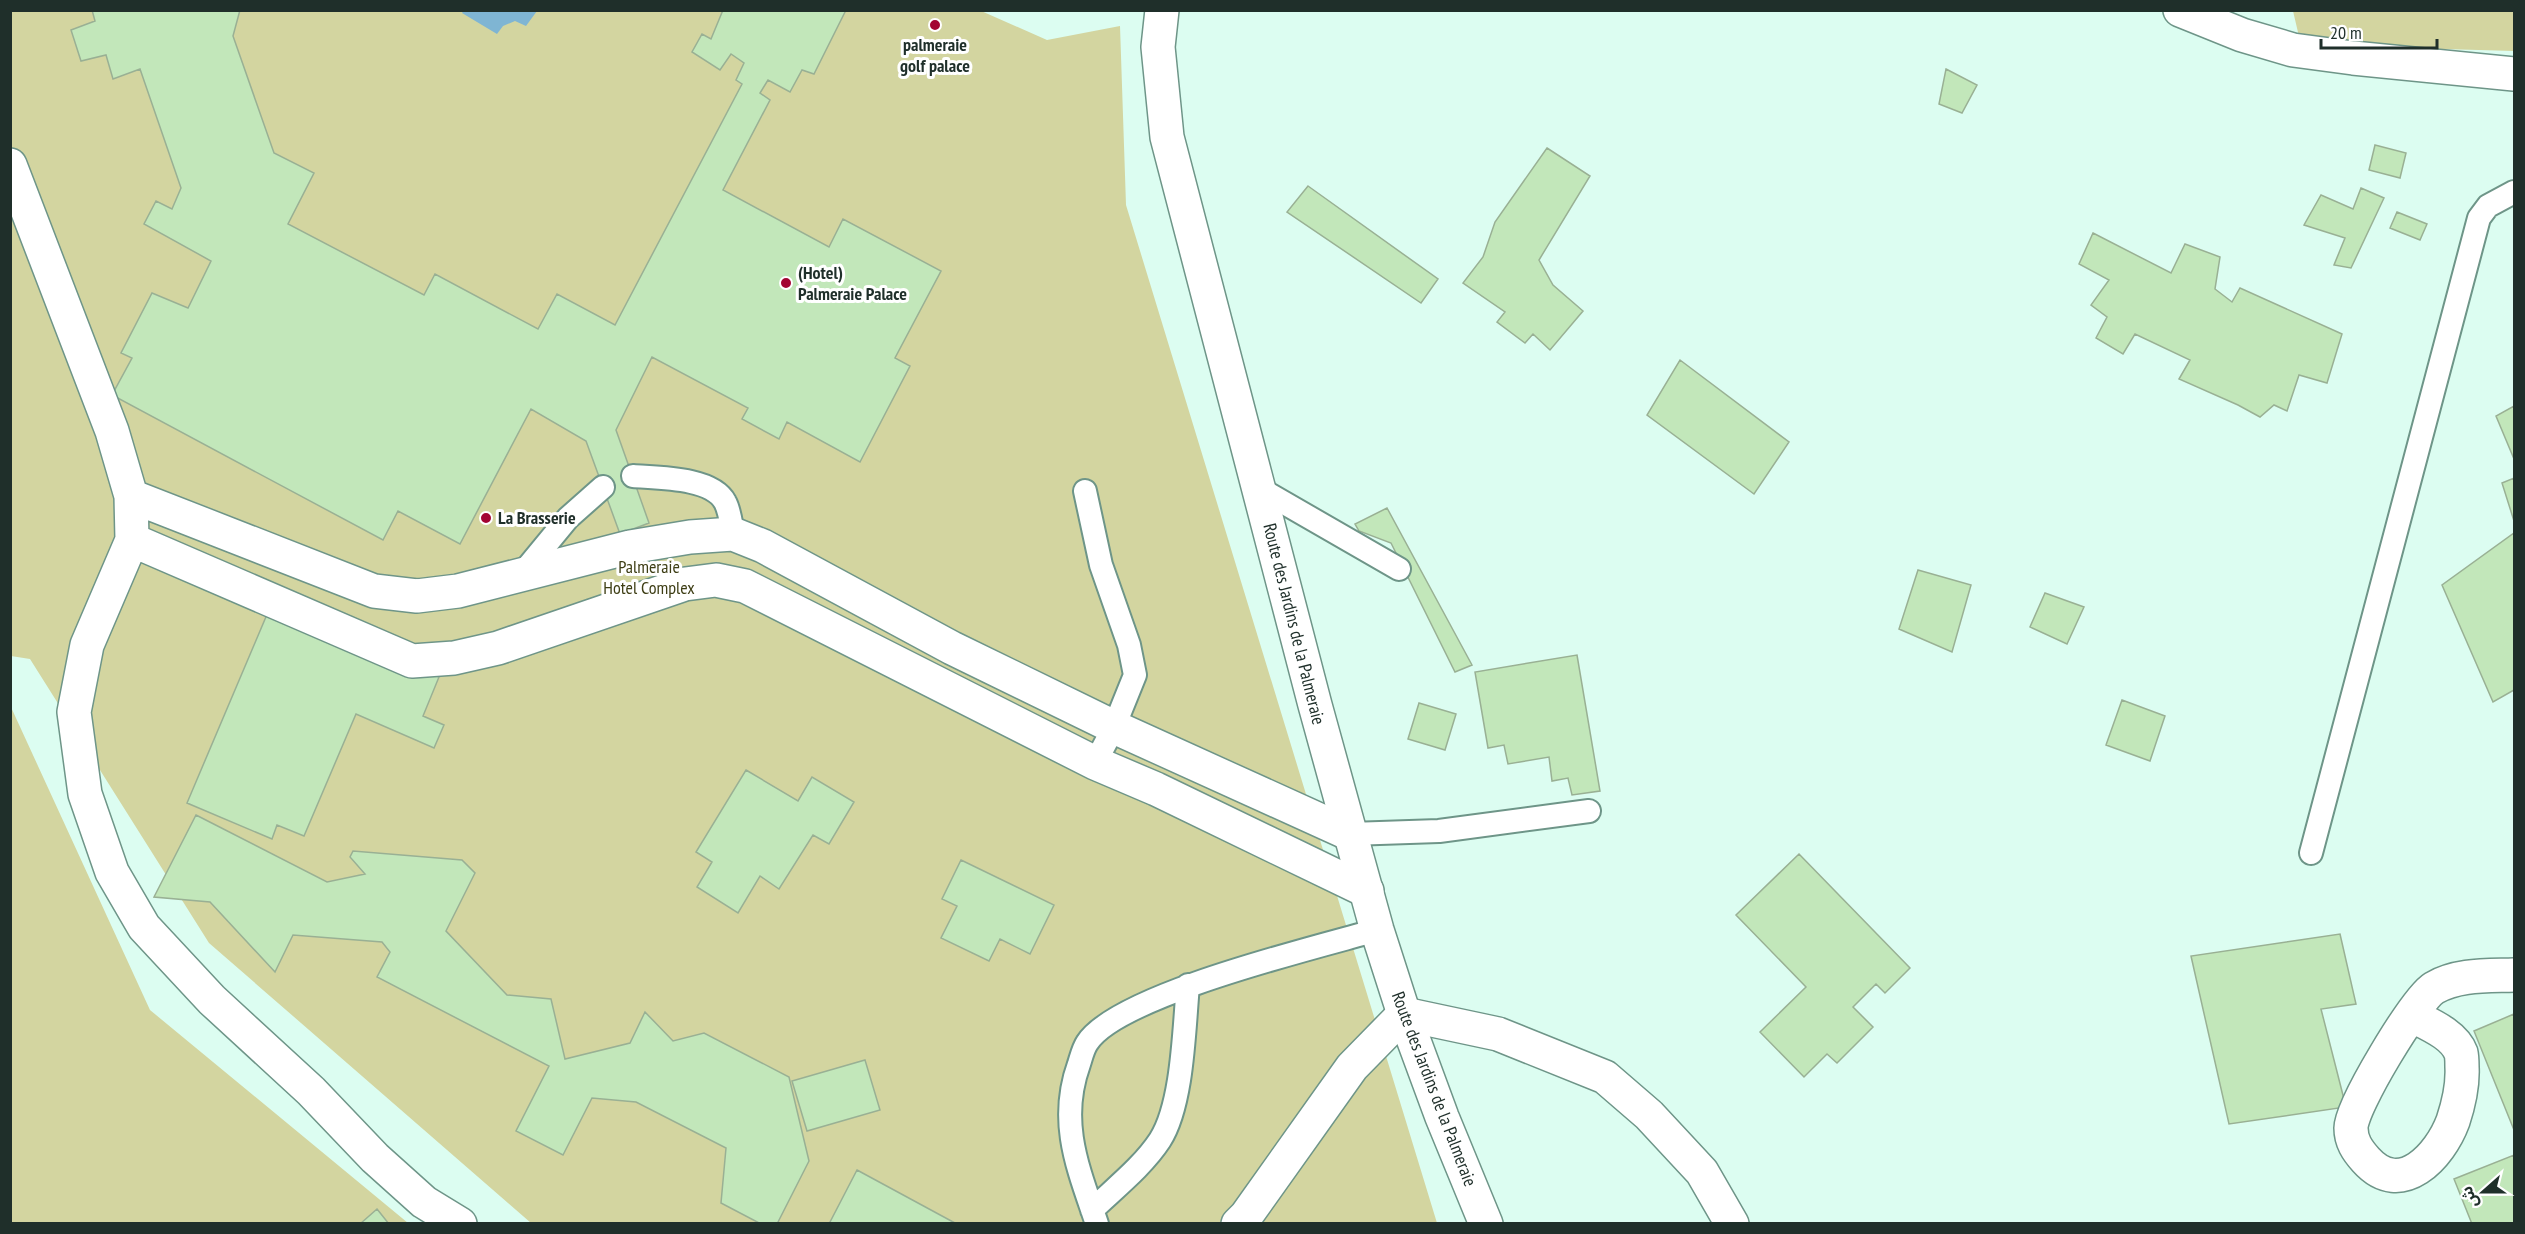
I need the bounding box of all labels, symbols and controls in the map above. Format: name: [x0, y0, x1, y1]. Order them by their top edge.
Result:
scale bar: [2321, 12, 2436, 50]
marker: palmeraie golf palace: [928, 18, 942, 32]
text: 20 m: [2330, 21, 2362, 44]
place label: palmeraie golf palace: [900, 33, 970, 77]
place label: (Hotel) Palmeraie Palace: [798, 261, 907, 305]
marker: (Hotel) Palmeraie Palace: [779, 276, 793, 290]
place label: La Brasserie: [498, 506, 576, 529]
marker: La Brasserie: [479, 511, 493, 525]
street label: Route des Jardins de la Palmeraie: [1258, 521, 1331, 727]
park label: Palmeraie Hotel Complex: [603, 555, 695, 599]
street label: Route des Jardins de la Palmeraie: [1387, 988, 1482, 1189]
north arrow: [2453, 1162, 2513, 1222]
text: ش: [2456, 1183, 2482, 1211]

